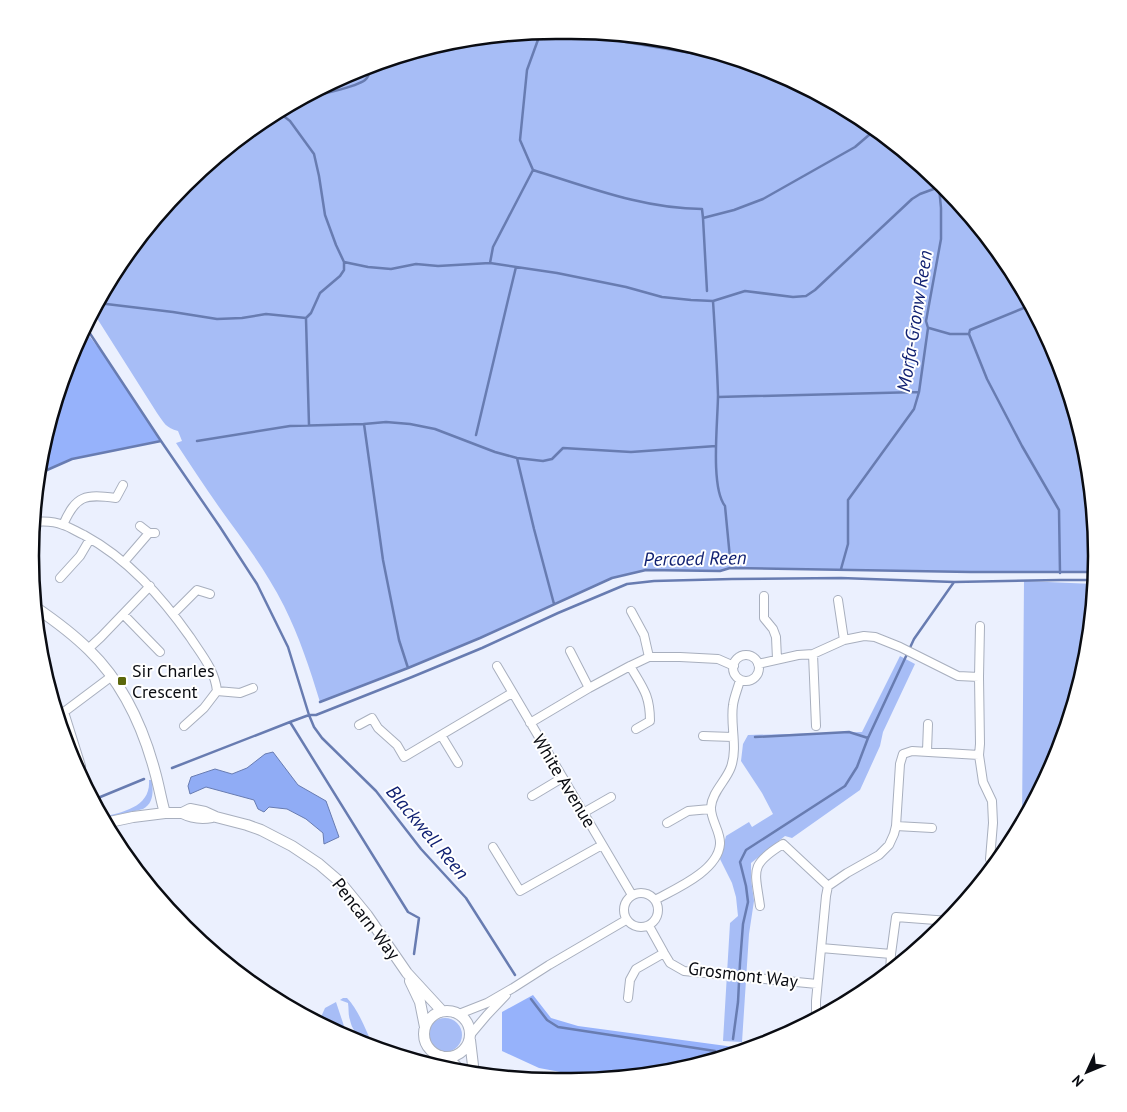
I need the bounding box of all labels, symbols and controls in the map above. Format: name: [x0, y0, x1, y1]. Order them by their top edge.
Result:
water label: Morfa-Gronw Reen: [891, 248, 937, 393]
water label: Percoed Reen: [643, 545, 747, 571]
place label: Sir Charles Crescent: [132, 659, 214, 703]
marker: Sir Charles Crescent: [116, 675, 128, 687]
street label: White Avenue: [528, 730, 601, 832]
water label: Blackwell Reen: [382, 780, 475, 884]
street label: Pencarn Way: [327, 873, 406, 965]
street label: Grosmont Way: [687, 956, 800, 993]
north arrow: [1062, 1047, 1112, 1097]
text: N: [1068, 1071, 1087, 1091]

